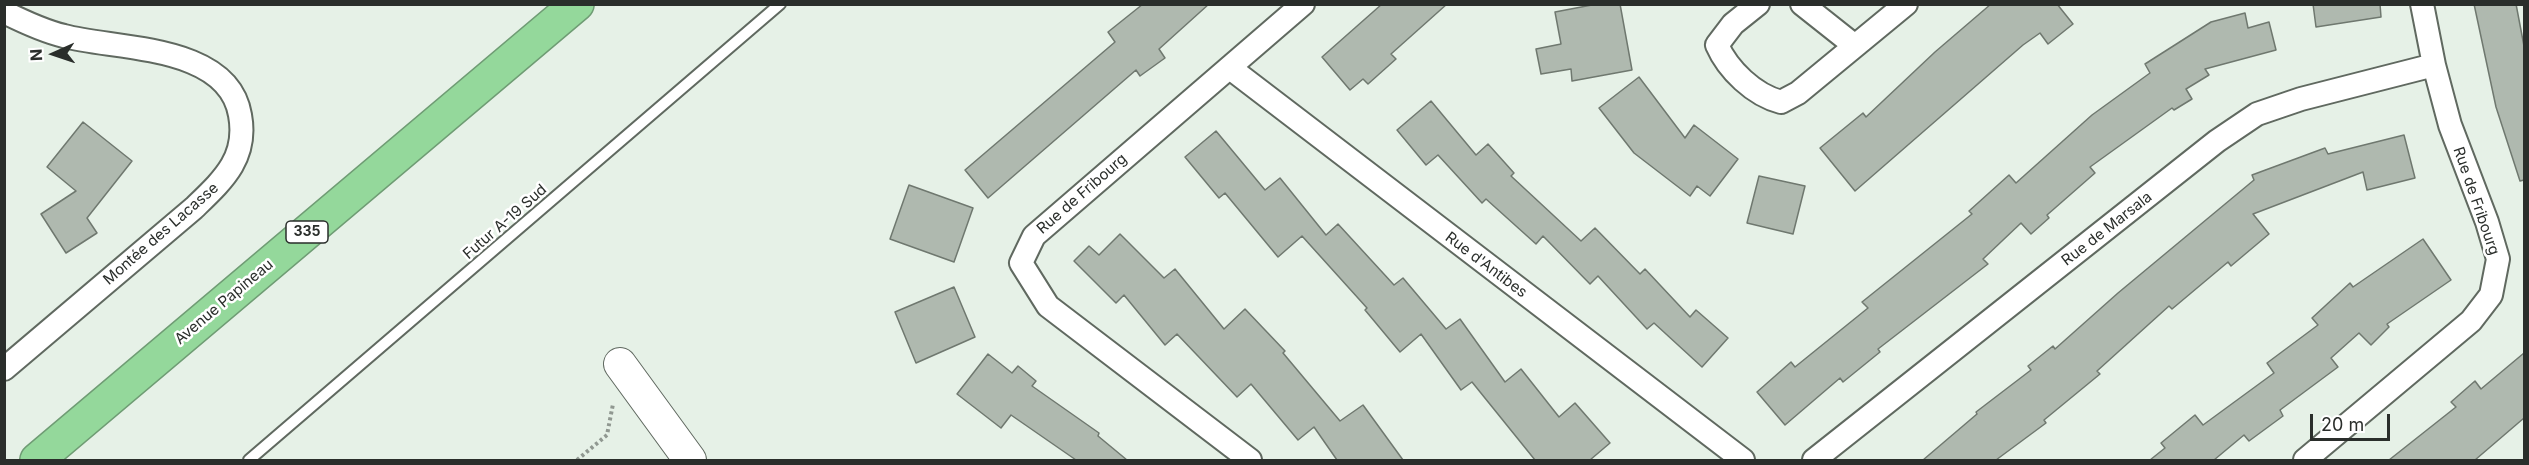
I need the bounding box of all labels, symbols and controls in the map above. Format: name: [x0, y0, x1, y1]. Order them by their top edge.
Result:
north arrow: [24, 24, 84, 84]
text: N: [26, 48, 46, 62]
street label: Rue de Fribourg: [2449, 145, 2503, 257]
street label: Rue de Fribourg: [1033, 150, 1131, 238]
street label: Montée des Lacasse: [100, 179, 222, 289]
street label: Futur A-19 Sud: [460, 181, 550, 263]
street label: Rue de Marsala: [2058, 188, 2156, 270]
road number: 335: [286, 221, 328, 243]
street label: Rue d'Antibes: [1442, 228, 1530, 302]
street label: Avenue Papineau: [171, 256, 277, 348]
scale bar: [2313, 402, 2392, 440]
text: 20 m: [2321, 414, 2364, 435]

